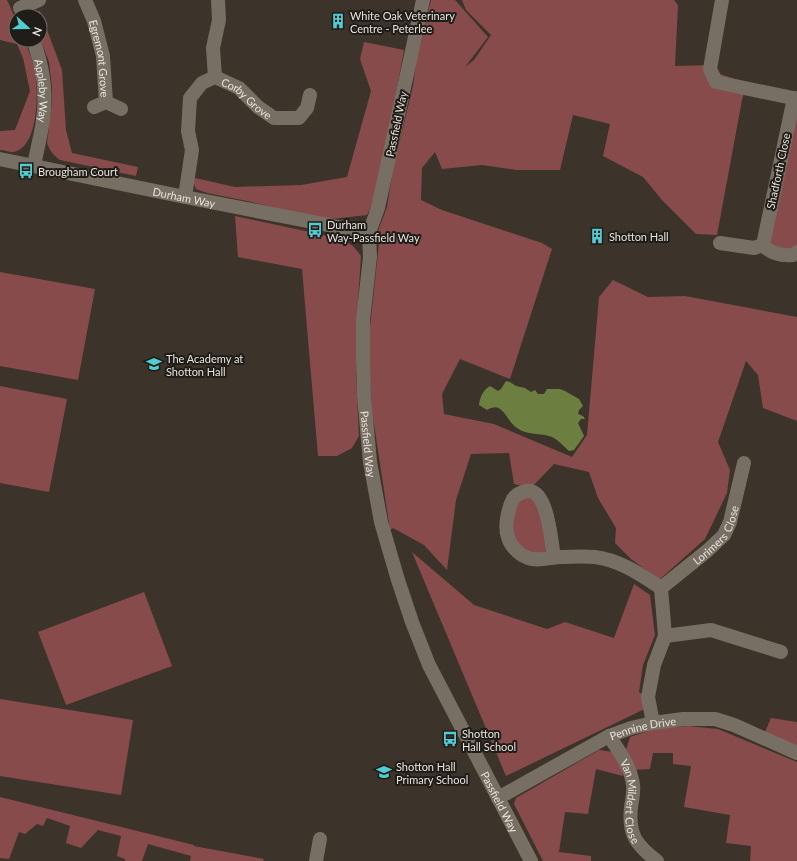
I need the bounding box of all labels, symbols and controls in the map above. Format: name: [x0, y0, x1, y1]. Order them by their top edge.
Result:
north arrow: [8, 8, 48, 48]
place label: White Oak Veterinary Centre - Peterlee: [350, 9, 455, 35]
building icon: White Oak Veterinary Centre - Peterlee: [329, 12, 347, 30]
street label: Egremont Grove: [87, 18, 112, 98]
text: N: [30, 25, 45, 38]
street label: Appleby Way: [33, 57, 51, 124]
street label: Corby Grove: [220, 74, 275, 121]
street label: Passfield Way: [383, 90, 409, 158]
street label: Shadforth Close: [764, 132, 792, 210]
bus stop icon: Brougham Court: [17, 162, 35, 180]
place label: Brougham Court: [38, 165, 118, 178]
street label: Durham Way: [152, 184, 217, 209]
place label: Durham Way-Passfield Way: [327, 218, 420, 244]
bus stop icon: Durham Way-Passfield Way: [306, 221, 324, 239]
building icon: Shotton Hall: [588, 227, 606, 245]
place label: Shotton Hall: [609, 230, 669, 243]
place label: The Academy at Shotton Hall: [166, 352, 243, 378]
school or university icon: The Academy at Shotton Hall: [145, 355, 163, 373]
street label: Passfield Way: [359, 410, 379, 479]
street label: Lorimers Close: [690, 504, 740, 567]
street label: Pennine Drive: [608, 714, 677, 742]
place label: Shotton Hall School: [462, 727, 516, 753]
bus stop icon: Shotton Hall School: [441, 730, 459, 748]
street label: Van Mildert Close: [618, 757, 643, 846]
place label: Shotton Hall Primary School: [396, 760, 468, 786]
school or university icon: Shotton Hall Primary School: [375, 763, 393, 781]
street label: Passfield Way: [479, 769, 521, 835]

